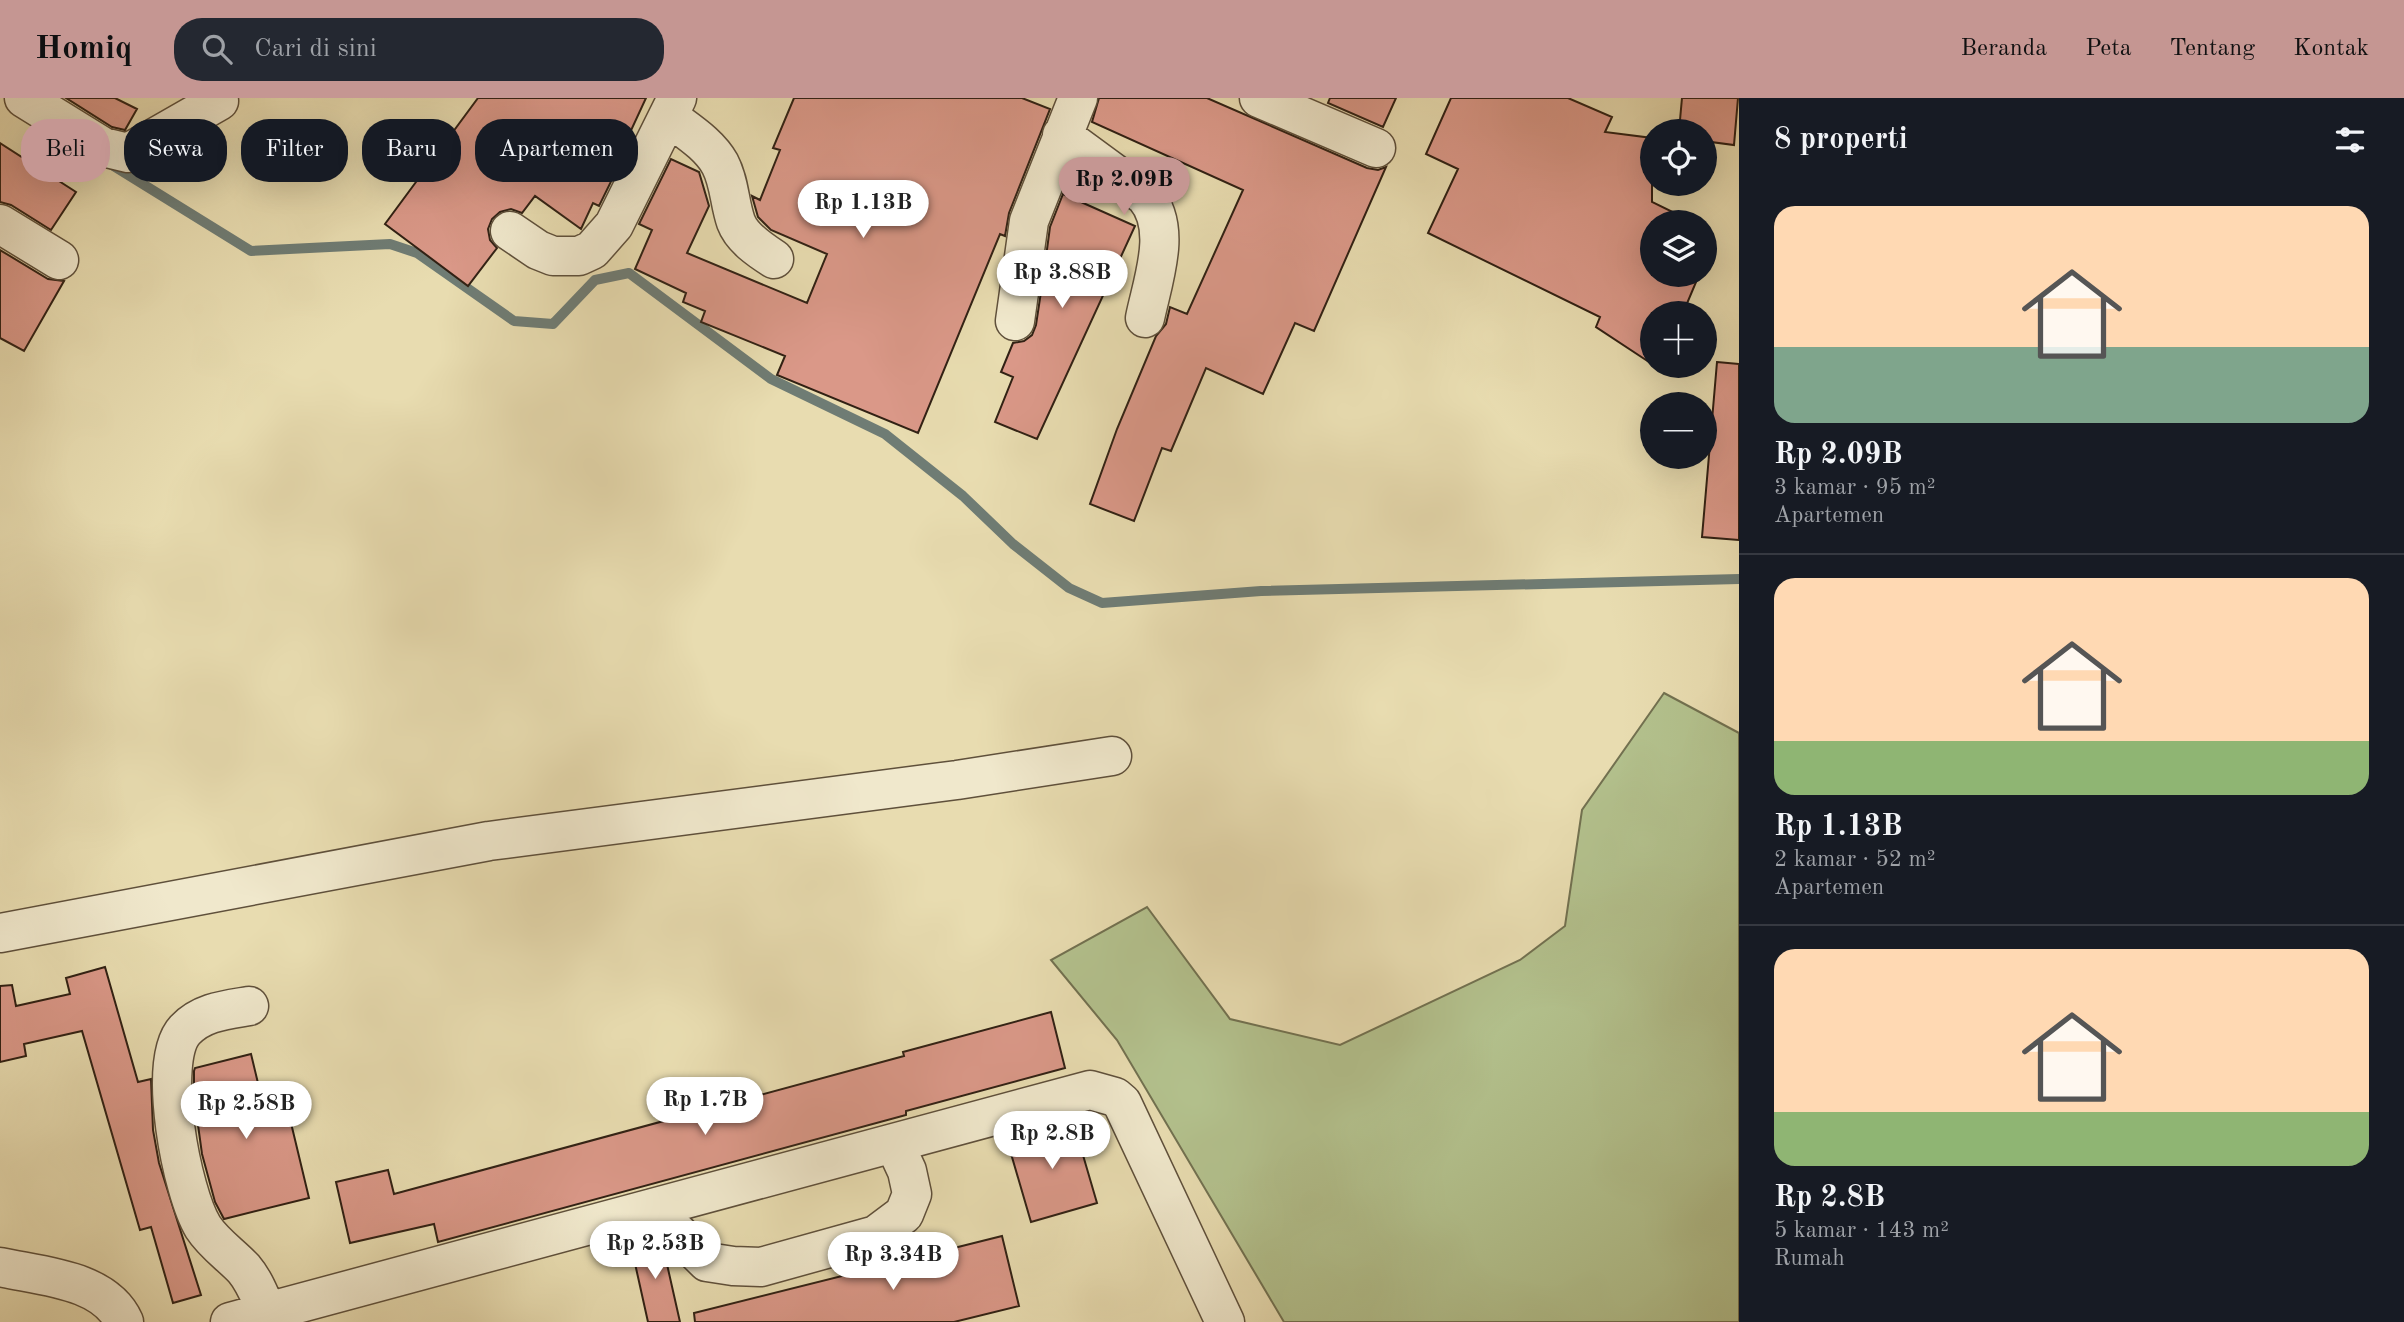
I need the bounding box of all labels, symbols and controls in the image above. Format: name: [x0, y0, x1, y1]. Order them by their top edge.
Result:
search box: [174, 18, 664, 81]
icon: search: [198, 30, 236, 68]
text: Homiq: [35, 33, 132, 66]
text: Cari di sini: [254, 36, 377, 62]
text: Beranda: [1961, 37, 2047, 61]
text: Peta: [2085, 37, 2132, 61]
text: Tentang: [2170, 37, 2255, 61]
text: Kontak: [2293, 37, 2369, 61]
chip: Beli: [21, 119, 110, 182]
chip: Sewa: [124, 119, 227, 182]
chip: Filter: [241, 119, 348, 182]
chip: Baru: [362, 119, 461, 182]
chip: Apartemen: [475, 119, 638, 182]
map controls: [1640, 119, 1717, 469]
button: locate: [1640, 119, 1717, 196]
icon: filters: [2331, 121, 2369, 159]
text: 8 properti: [1774, 125, 1908, 155]
pin: Rp 2.09B: [1052, 158, 1196, 217]
text: Rp 2.09B: [1075, 168, 1173, 191]
pin: Rp 1.13B: [791, 180, 935, 240]
text: Rp 1.13B: [814, 191, 912, 214]
button: layers: [1640, 210, 1717, 287]
pin: Rp 3.88B: [990, 250, 1134, 310]
icon: home: [2009, 251, 2135, 377]
text: Rp 3.88B: [1013, 261, 1111, 284]
button: +: [1640, 301, 1717, 378]
button: −: [1640, 392, 1717, 469]
text: Rp 2.09B: [1774, 440, 1903, 470]
text: 3 kamar · 95 m²: [1774, 476, 1936, 499]
text: Apartemen: [1774, 504, 1884, 527]
icon: home: [2009, 623, 2135, 749]
text: Rp 1.13B: [1774, 812, 1903, 842]
text: 2 kamar · 52 m²: [1774, 848, 1936, 871]
text: Apartemen: [1774, 876, 1884, 899]
icon: home: [2009, 994, 2135, 1120]
pin: Rp 1.7B: [640, 1077, 770, 1137]
pin: Rp 2.58B: [174, 1082, 318, 1141]
text: Rp 1.7B: [662, 1088, 748, 1111]
text: Rp 2.58B: [197, 1092, 295, 1115]
pin: Rp 2.8B: [987, 1112, 1117, 1171]
text: Rp 2.8B: [1009, 1122, 1095, 1145]
text: Rp 2.8B: [1774, 1183, 1885, 1213]
text: 5 kamar · 143 m²: [1774, 1219, 1949, 1242]
pin: Rp 2.53B: [583, 1222, 727, 1281]
text: Rp 2.53B: [606, 1232, 704, 1255]
pin: Rp 3.34B: [821, 1232, 965, 1292]
text: Rp 3.34B: [844, 1243, 942, 1266]
text: Rumah: [1774, 1247, 1845, 1270]

